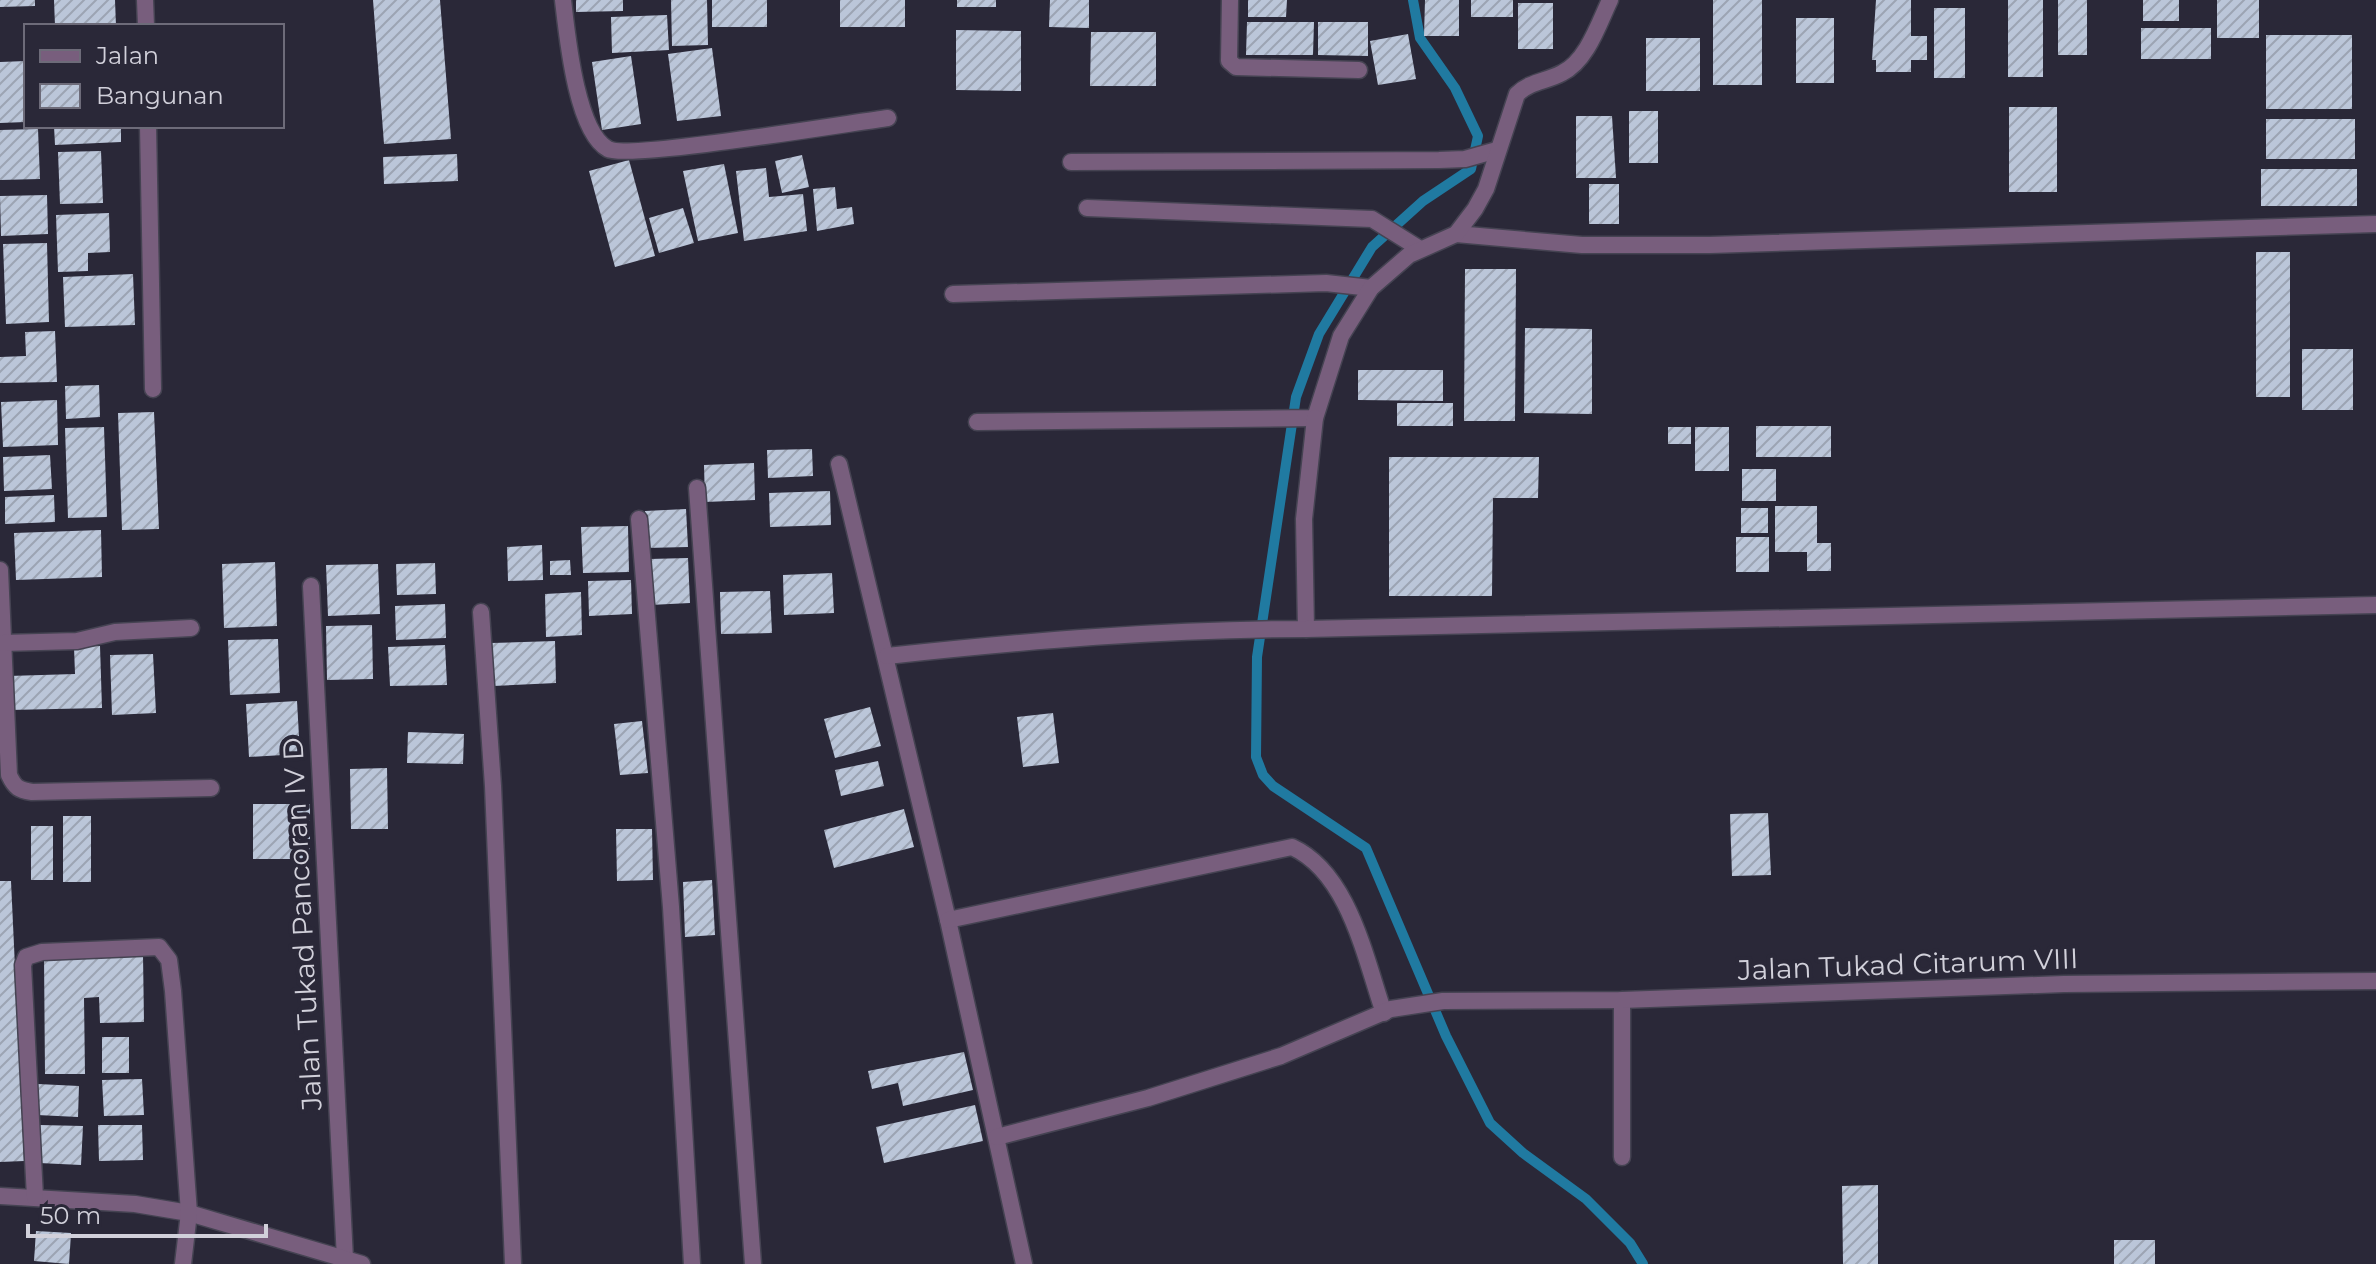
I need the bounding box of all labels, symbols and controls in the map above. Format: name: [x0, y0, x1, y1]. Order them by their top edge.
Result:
legend: [24, 24, 284, 128]
text: Jalan: [95, 41, 159, 70]
text: Bangunan: [96, 81, 224, 110]
street label: Jalan Tukad Pancoran IV D: [275, 736, 329, 1113]
street label: Jalan Tukad Citarum VIII: [1736, 941, 2079, 987]
scale bar: [28, 1188, 266, 1238]
text: 50 m: [40, 1201, 101, 1230]

